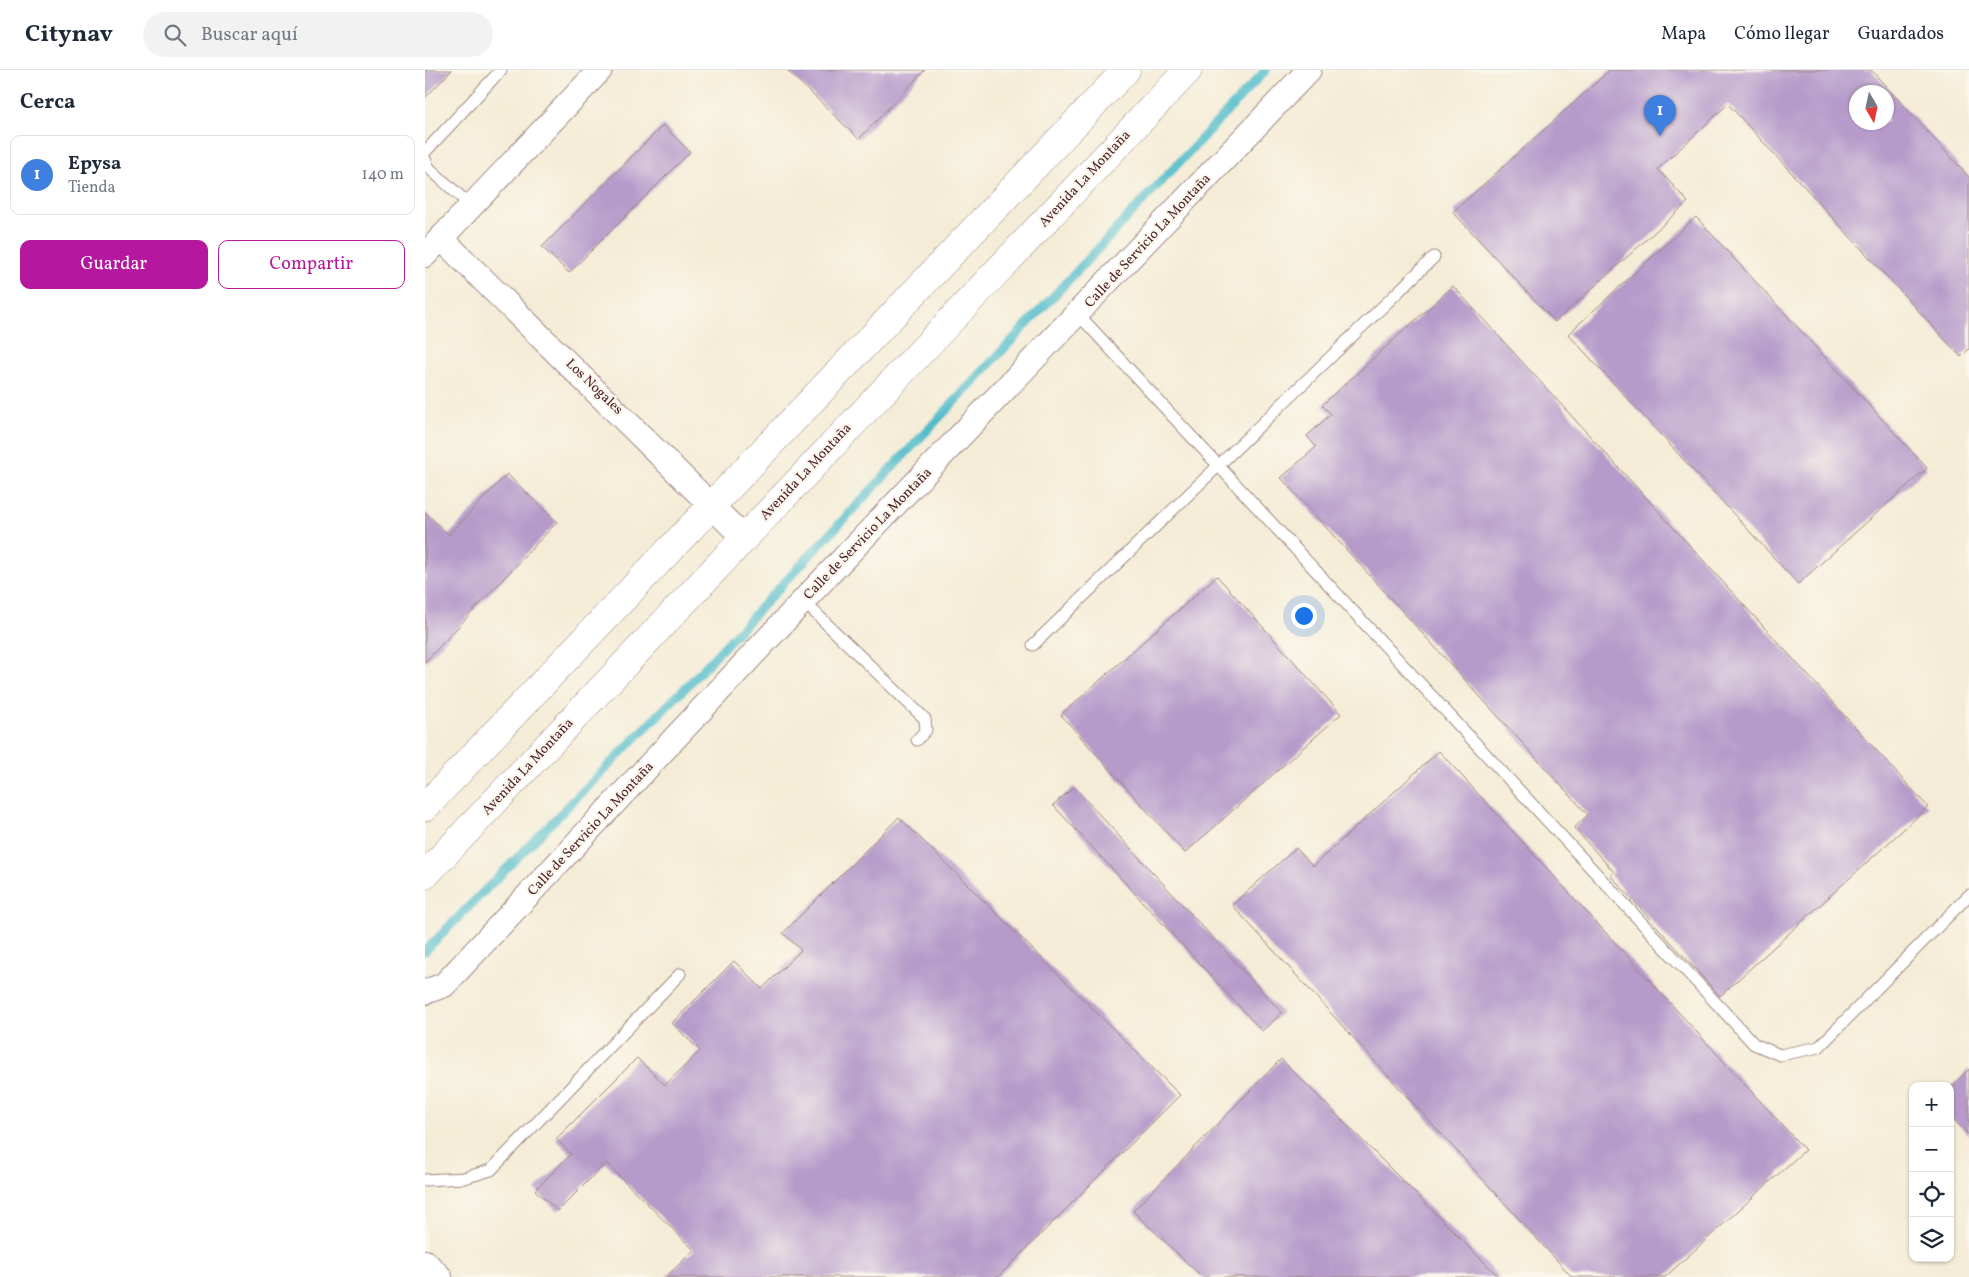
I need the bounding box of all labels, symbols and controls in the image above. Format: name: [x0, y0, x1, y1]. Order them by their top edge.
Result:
search box: [143, 12, 493, 57]
text: Citynav: [25, 18, 113, 52]
icon: search: [161, 21, 189, 49]
text: Buscar aquí: [201, 22, 298, 48]
text: Mapa: [1661, 22, 1706, 47]
text: Cómo llegar: [1734, 22, 1830, 47]
text: Guardados: [1858, 22, 1944, 47]
north arrow: [1849, 85, 1894, 130]
text: Cerca: [20, 88, 75, 117]
pin: 1: [1644, 95, 1676, 136]
street label: Avenida La Montaña: [1035, 126, 1135, 232]
text: Epysa: [68, 151, 121, 177]
text: 1: [34, 164, 40, 186]
text: 140 m: [362, 164, 404, 186]
street label: Calle de Servicio La Montaña: [1081, 170, 1215, 312]
text: Tienda: [68, 177, 116, 199]
button: Guardar: [20, 240, 208, 289]
button: Compartir: [218, 240, 405, 289]
street label: Los Nogales: [561, 355, 627, 419]
street label: Avenida La Montaña: [756, 419, 856, 525]
street label: Calle de Servicio La Montaña: [800, 464, 936, 604]
your location: [1291, 603, 1317, 629]
street label: Avenida La Montaña: [478, 714, 578, 820]
street label: Calle de Servicio La Montaña: [524, 758, 658, 900]
map controls: [1909, 1082, 1954, 1262]
button: +: [1909, 1082, 1954, 1127]
button: −: [1909, 1127, 1954, 1172]
button: locate: [1909, 1172, 1954, 1217]
button: layers: [1909, 1217, 1954, 1262]

